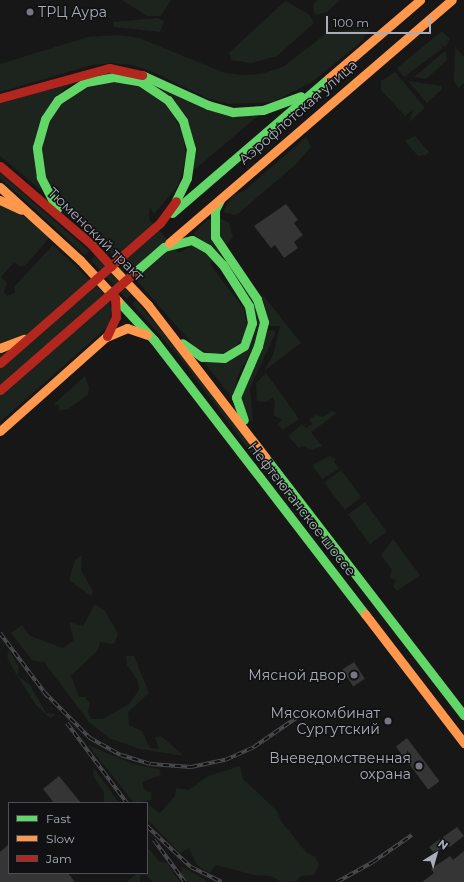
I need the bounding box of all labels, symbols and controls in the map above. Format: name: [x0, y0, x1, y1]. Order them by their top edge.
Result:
place label: ТРЦ Аура: [38, 4, 107, 20]
marker: ТРЦ Аура: [25, 7, 35, 17]
scale bar: [328, 8, 433, 34]
text: 100 m: [333, 15, 369, 30]
street label: Аэрофлотская улица: [235, 56, 361, 168]
street label: Тюменский тракт: [44, 184, 148, 284]
street label: Нефтеюганское шоссе: [245, 439, 359, 579]
place label: Мясной двор: [248, 667, 346, 683]
marker: Мясной двор: [349, 670, 359, 680]
place label: Мясокомбинат Сургутский: [270, 705, 380, 738]
marker: Мясокомбинат Сургутский: [383, 716, 393, 726]
place label: Вневедомственная охрана: [269, 750, 411, 782]
marker: Вневедомственная охрана: [414, 761, 424, 771]
legend: [8, 802, 148, 874]
text: Fast: [46, 811, 71, 826]
text: Slow: [46, 831, 75, 846]
north arrow: [416, 834, 456, 874]
text: N: [435, 836, 451, 853]
text: Jam: [46, 851, 72, 866]

